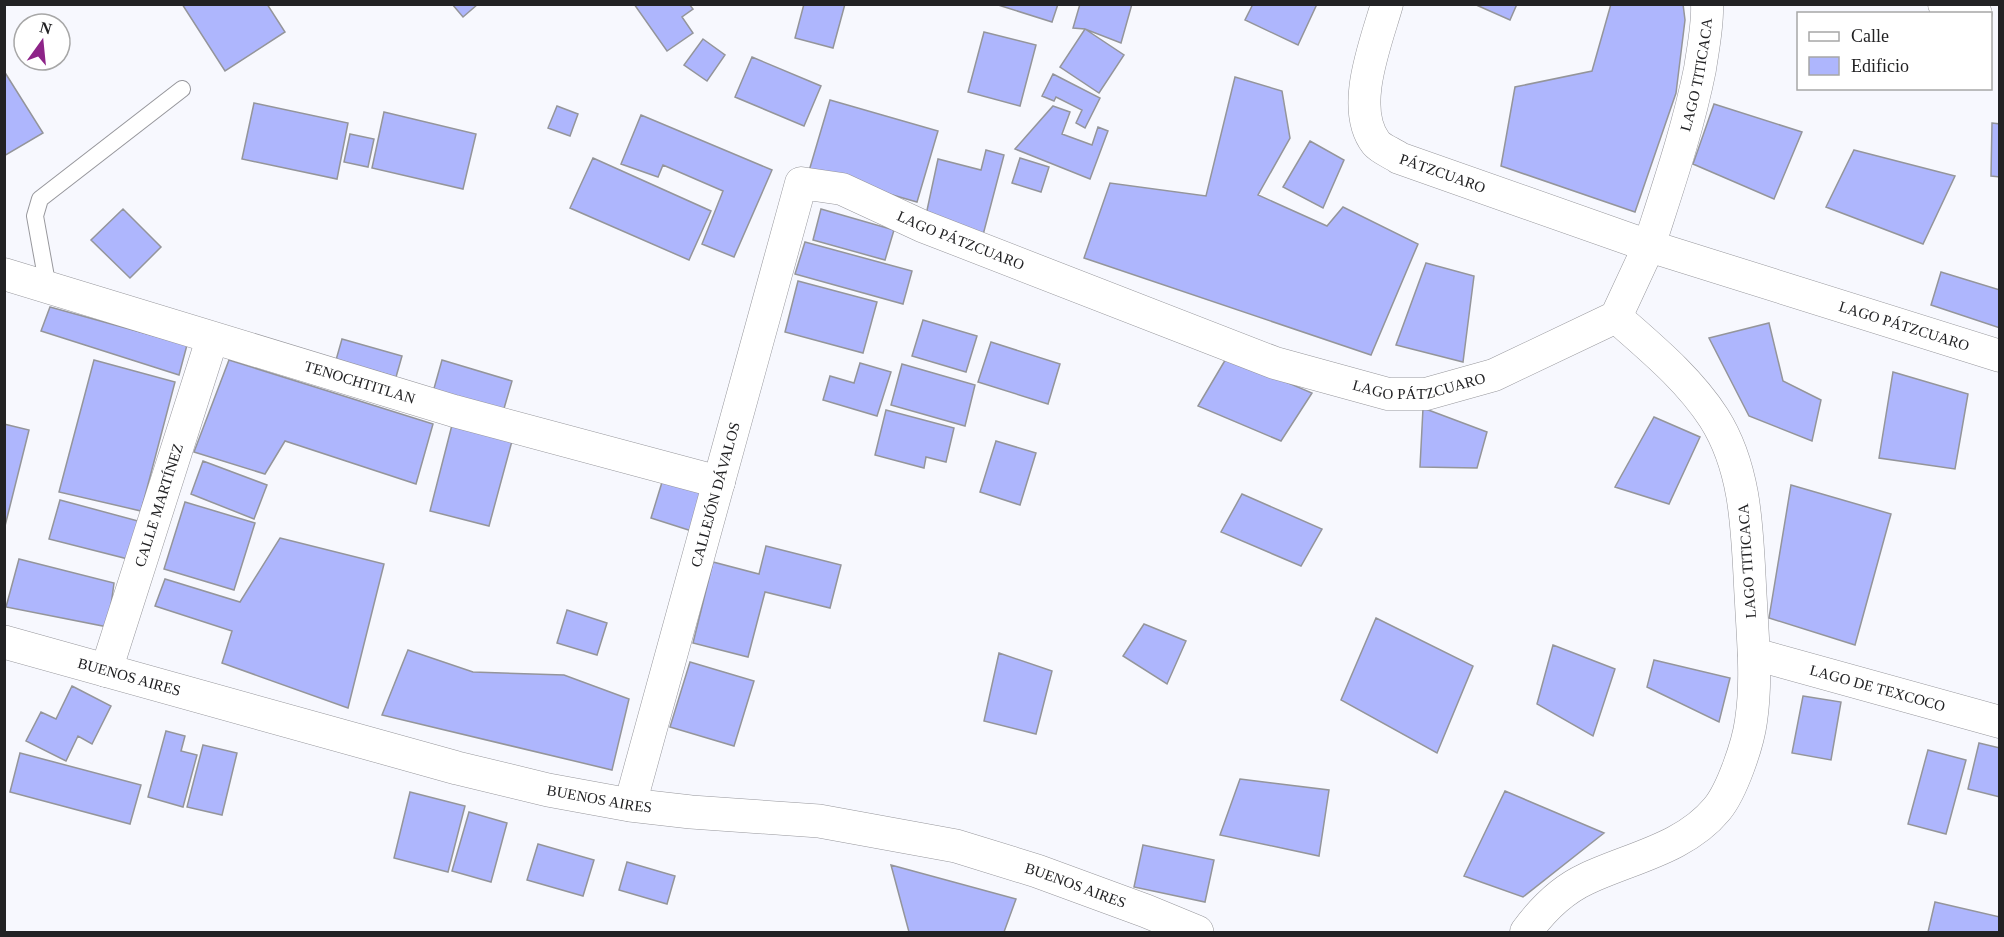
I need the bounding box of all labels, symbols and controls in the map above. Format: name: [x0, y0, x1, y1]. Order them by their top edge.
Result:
north arrow: [12, 12, 72, 72]
legend: [1797, 12, 1992, 90]
street label: LAGO TITICACA: [1677, 17, 1715, 133]
text: N: [38, 18, 54, 38]
text: Calle: [1851, 26, 1889, 46]
text: Edificio: [1851, 56, 1909, 76]
street label: PÁTZCUARO: [1397, 151, 1488, 196]
street label: LAGO PÁTZCUARO: [895, 208, 1027, 273]
street label: LAGO PÁTZCUARO: [1837, 298, 1972, 354]
street label: TENOCHTITLAN: [302, 358, 417, 407]
street label: LAGO PÁTZCUARO: [1351, 370, 1487, 402]
street label: CALLEJÓN DÁVALOS: [688, 420, 743, 569]
street label: CALLE MARTÍNEZ: [132, 441, 186, 569]
street label: LAGO TITICACA: [1735, 503, 1759, 619]
street label: BUENOS AIRES: [76, 655, 183, 699]
street label: LAGO DE TEXCOCO: [1808, 662, 1947, 714]
street label: BUENOS AIRES: [546, 782, 653, 815]
street label: BUENOS AIRES: [1023, 860, 1128, 911]

